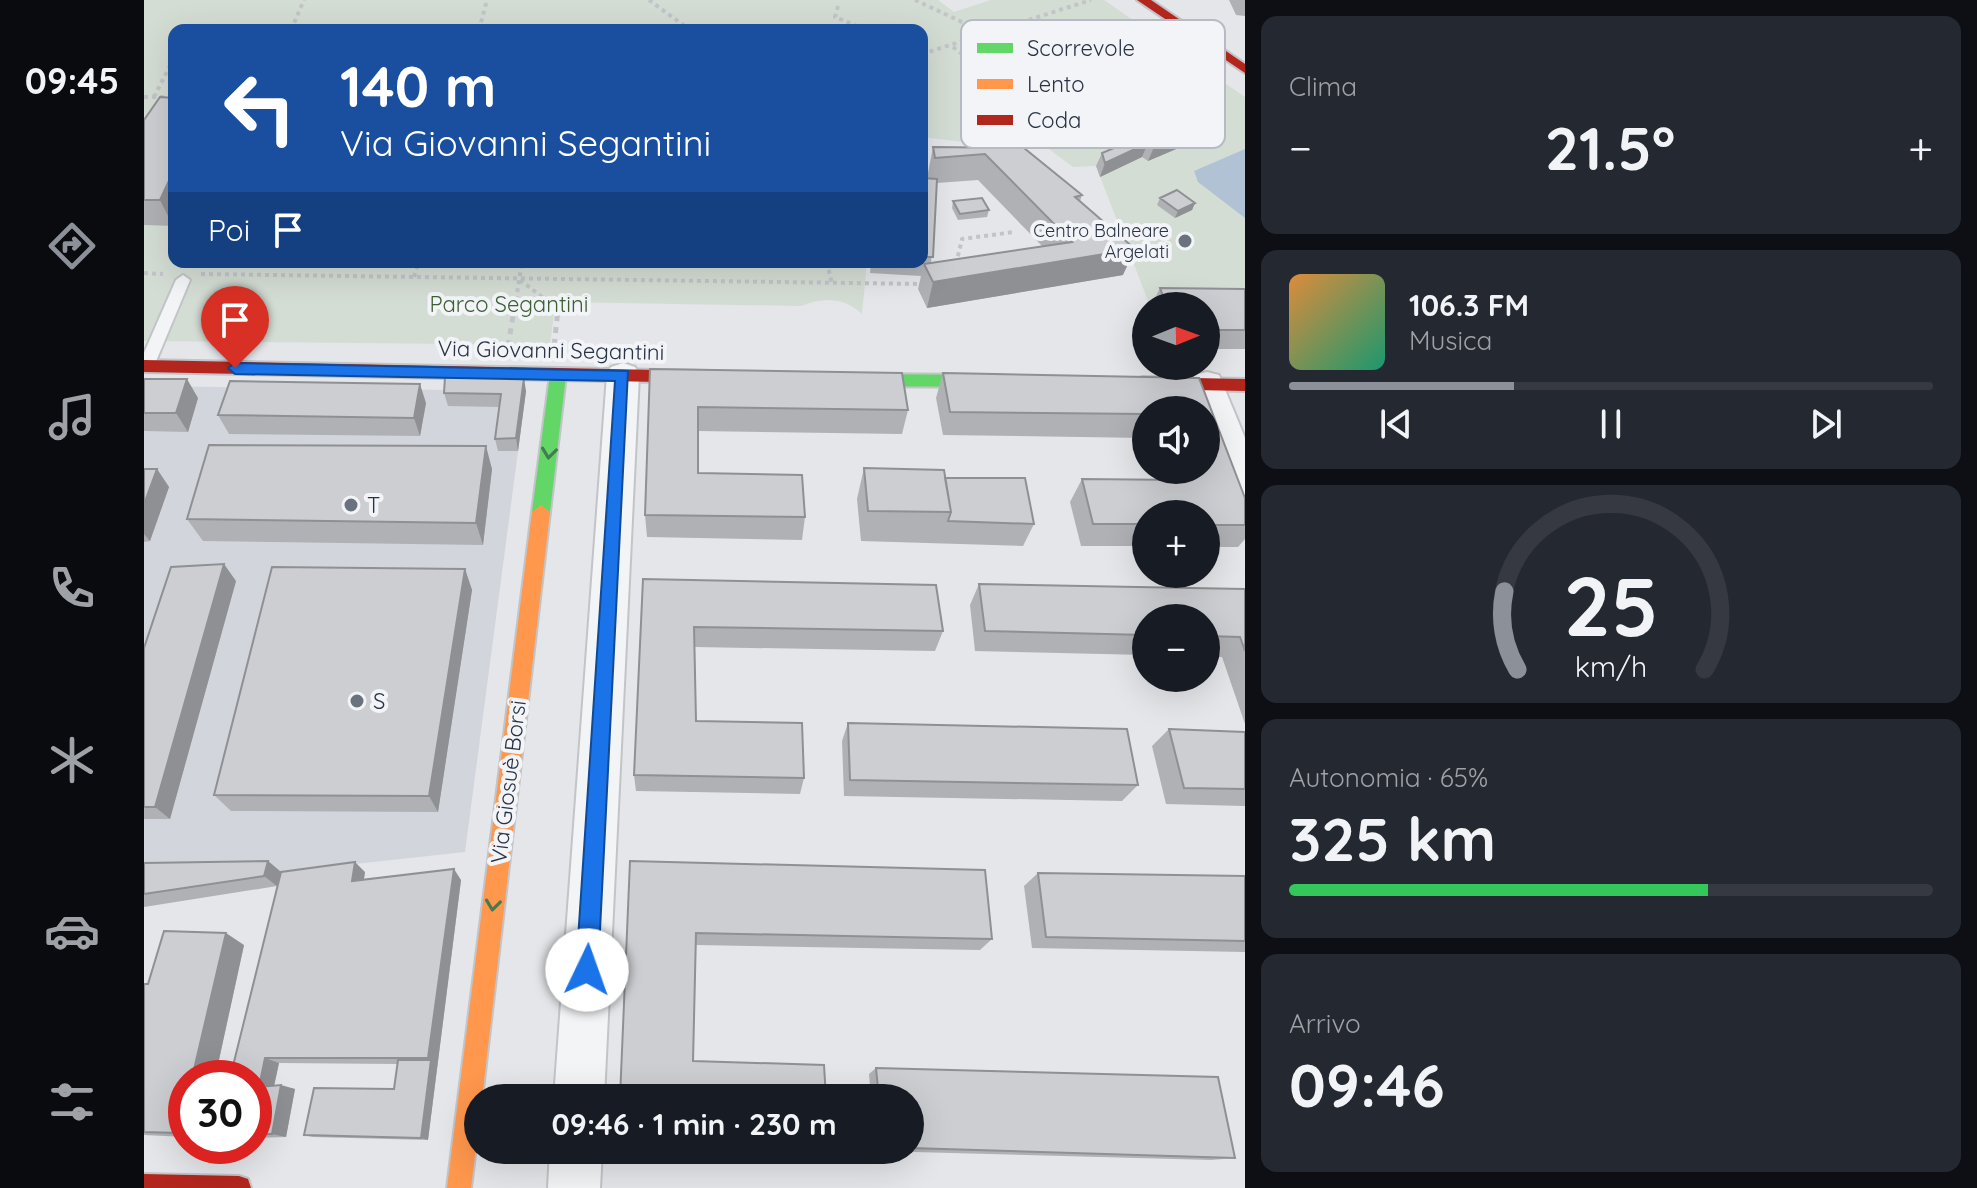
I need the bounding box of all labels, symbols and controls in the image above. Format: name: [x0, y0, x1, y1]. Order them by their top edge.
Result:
legend: [961, 20, 1225, 148]
text: Scorrevole: [1027, 34, 1135, 62]
text: 140 m: [340, 51, 496, 121]
icon: left: [208, 56, 312, 160]
text: 09:45: [25, 58, 119, 103]
text: Lento: [1027, 70, 1085, 98]
text: Clima: [1289, 70, 1357, 103]
text: Coda: [1027, 106, 1081, 134]
text: 21.5°: [1545, 110, 1675, 185]
text: Via Giovanni Segantini: [340, 120, 711, 165]
text: −: [1289, 120, 1312, 175]
text: +: [1908, 120, 1933, 175]
icon: arrive: [266, 208, 310, 252]
text: Poi: [208, 211, 250, 249]
icon: directions: [44, 218, 100, 274]
place label: Centro Balneare Argelati: [1033, 219, 1169, 263]
marker: Centro Balneare Argelati: [1176, 232, 1194, 250]
pin: [201, 286, 269, 368]
text: 106.3 FM: [1409, 286, 1529, 324]
park label: Parco Segantini: [430, 290, 588, 318]
north arrow: [1132, 292, 1220, 380]
map controls: [1132, 292, 1220, 692]
icon: arrive: [213, 298, 257, 342]
text: Musica: [1409, 324, 1492, 357]
street label: Via Giovanni Segantini: [437, 334, 665, 366]
icon: music: [44, 389, 100, 445]
button: sound: [1132, 396, 1220, 484]
icon: previous: [1374, 402, 1418, 446]
icon: pause: [1589, 402, 1633, 446]
icon: next: [1804, 402, 1848, 446]
one-way arrow: [540, 446, 557, 459]
place label: T: [367, 491, 380, 519]
marker: T: [342, 496, 360, 514]
button: +: [1132, 500, 1220, 588]
text: 25: [1563, 553, 1659, 657]
icon: phone: [44, 560, 100, 616]
button: −: [1132, 604, 1220, 692]
text: km/h: [1575, 648, 1647, 684]
place label: S: [373, 687, 385, 715]
marker: S: [348, 692, 366, 710]
street label: Via Giosuè Borsi: [484, 699, 532, 865]
icon: climate: [44, 732, 100, 788]
text: Autonomia · 65%: [1289, 761, 1488, 794]
text: 325 km: [1289, 801, 1496, 876]
one-way arrow: [485, 898, 502, 912]
icon: car: [44, 903, 100, 959]
position arrow: [545, 928, 629, 1012]
text: Arrivo: [1289, 1007, 1361, 1040]
text: 09:46: [1289, 1047, 1445, 1122]
speed limit sign: 30: [168, 1060, 272, 1164]
icon: filters: [44, 1074, 100, 1130]
text: 09:46 · 1 min · 230 m: [551, 1105, 837, 1143]

